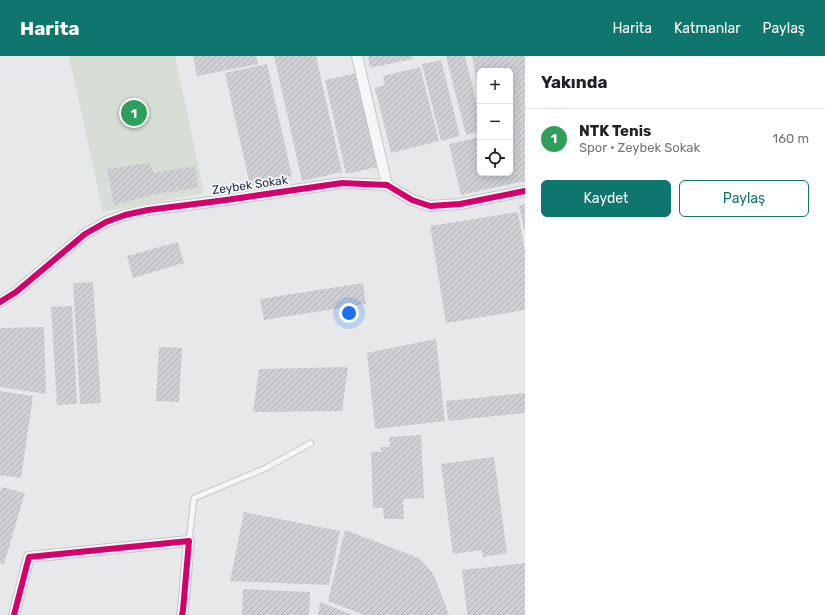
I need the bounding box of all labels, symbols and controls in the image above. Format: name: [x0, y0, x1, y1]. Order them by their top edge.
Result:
text: Harita: [20, 17, 80, 40]
text: Harita: [612, 20, 652, 37]
text: Katmanlar: [674, 20, 741, 37]
text: Paylaş: [763, 20, 805, 37]
map controls: [477, 68, 513, 176]
button: +: [477, 68, 513, 104]
text: Yakında: [541, 72, 607, 92]
pin: 1: [121, 98, 147, 128]
button: −: [477, 104, 513, 140]
text: NTK Tenis: [579, 122, 651, 140]
text: 1: [551, 131, 557, 146]
text: 160 m: [773, 131, 809, 146]
button: locate: [477, 140, 513, 176]
text: Spor · Zeybek Sokak: [579, 140, 700, 155]
street label: Zeybek Sokak: [211, 173, 290, 197]
button: Kaydet: [541, 180, 671, 217]
button: Paylaş: [679, 180, 809, 217]
your location: [339, 303, 359, 323]

